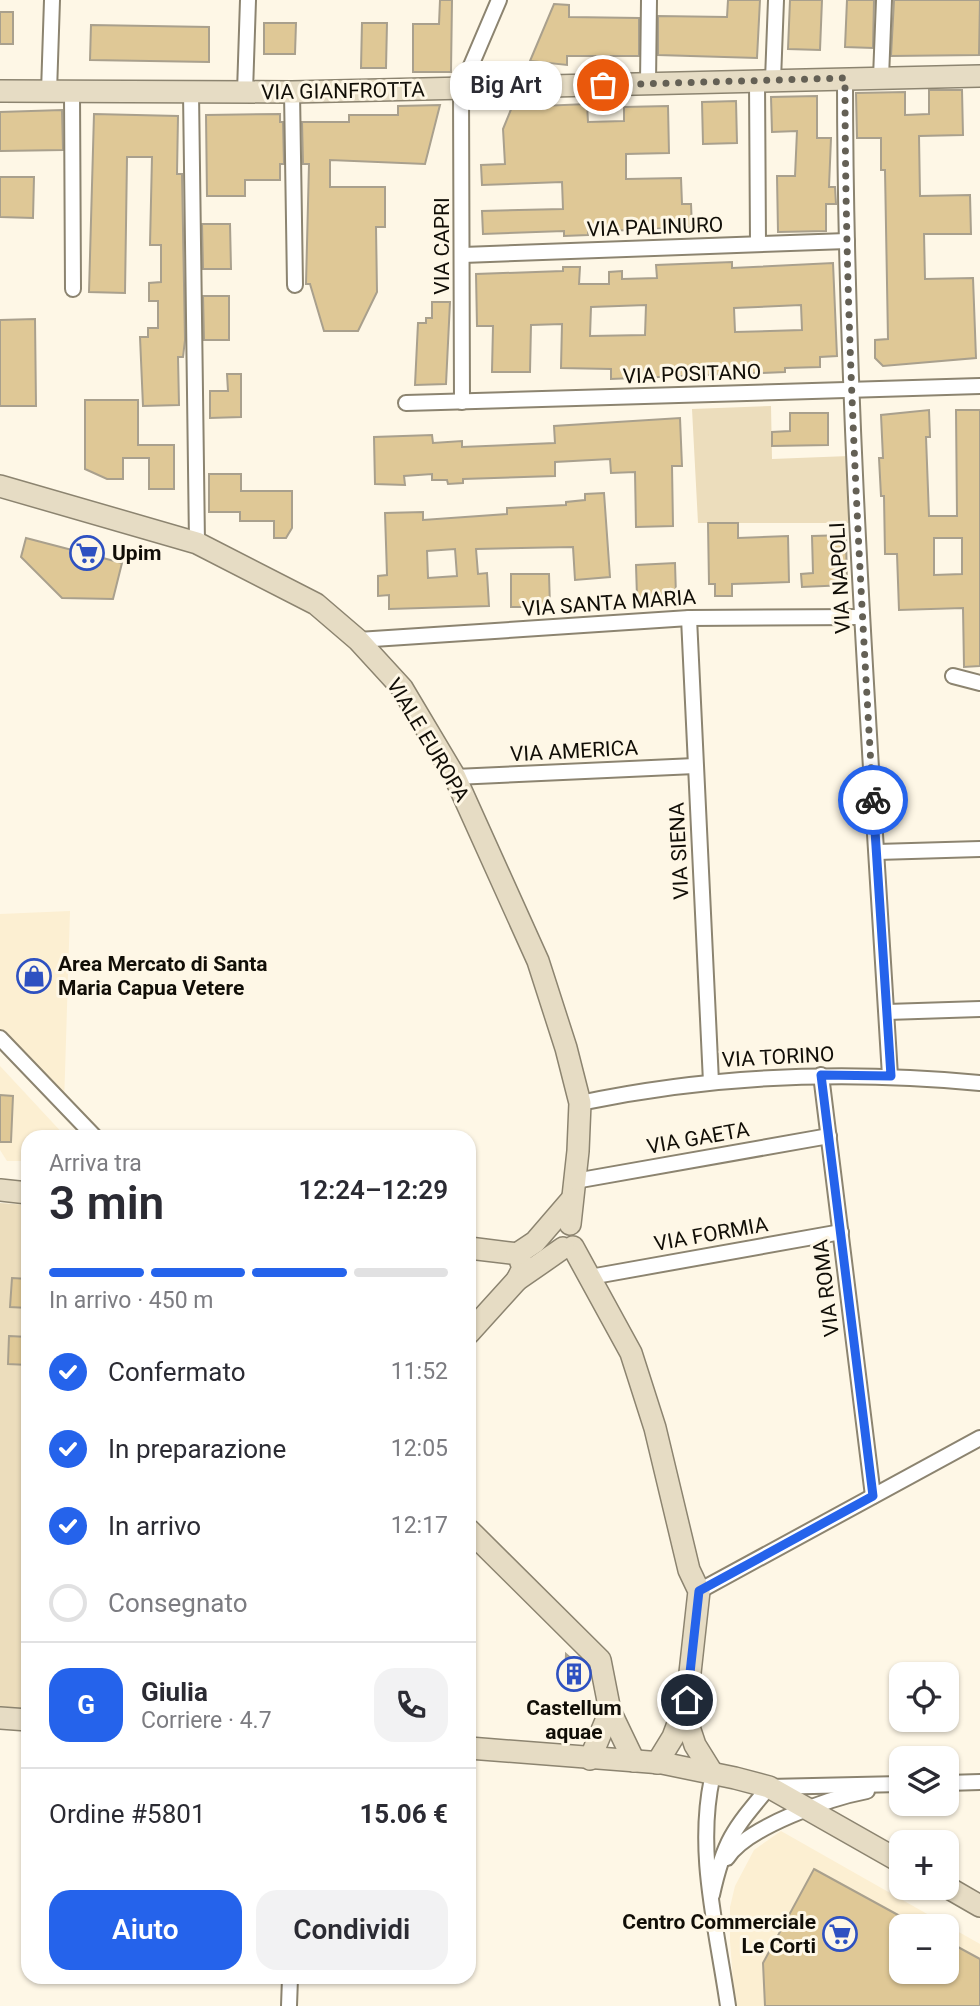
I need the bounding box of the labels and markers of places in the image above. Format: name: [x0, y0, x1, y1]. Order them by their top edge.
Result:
pin: [573, 55, 633, 115]
callout: Big Art: [449, 60, 561, 110]
supermarket icon: Upim: [68, 534, 106, 572]
place label: Upim: [112, 541, 161, 565]
place label: Area Mercato di Santa Maria Capua Vetere: [58, 952, 268, 1000]
shop icon: Area Mercato di Santa Maria Capua Vetere: [15, 957, 53, 995]
building icon: Castellum aquae: [555, 1655, 593, 1693]
pin: [657, 1670, 717, 1730]
place label: Castellum aquae: [526, 1696, 622, 1744]
place label: Centro Commerciale Le Corti: [622, 1910, 816, 1958]
supermarket icon: Centro Commerciale Le Corti: [821, 1915, 859, 1953]

